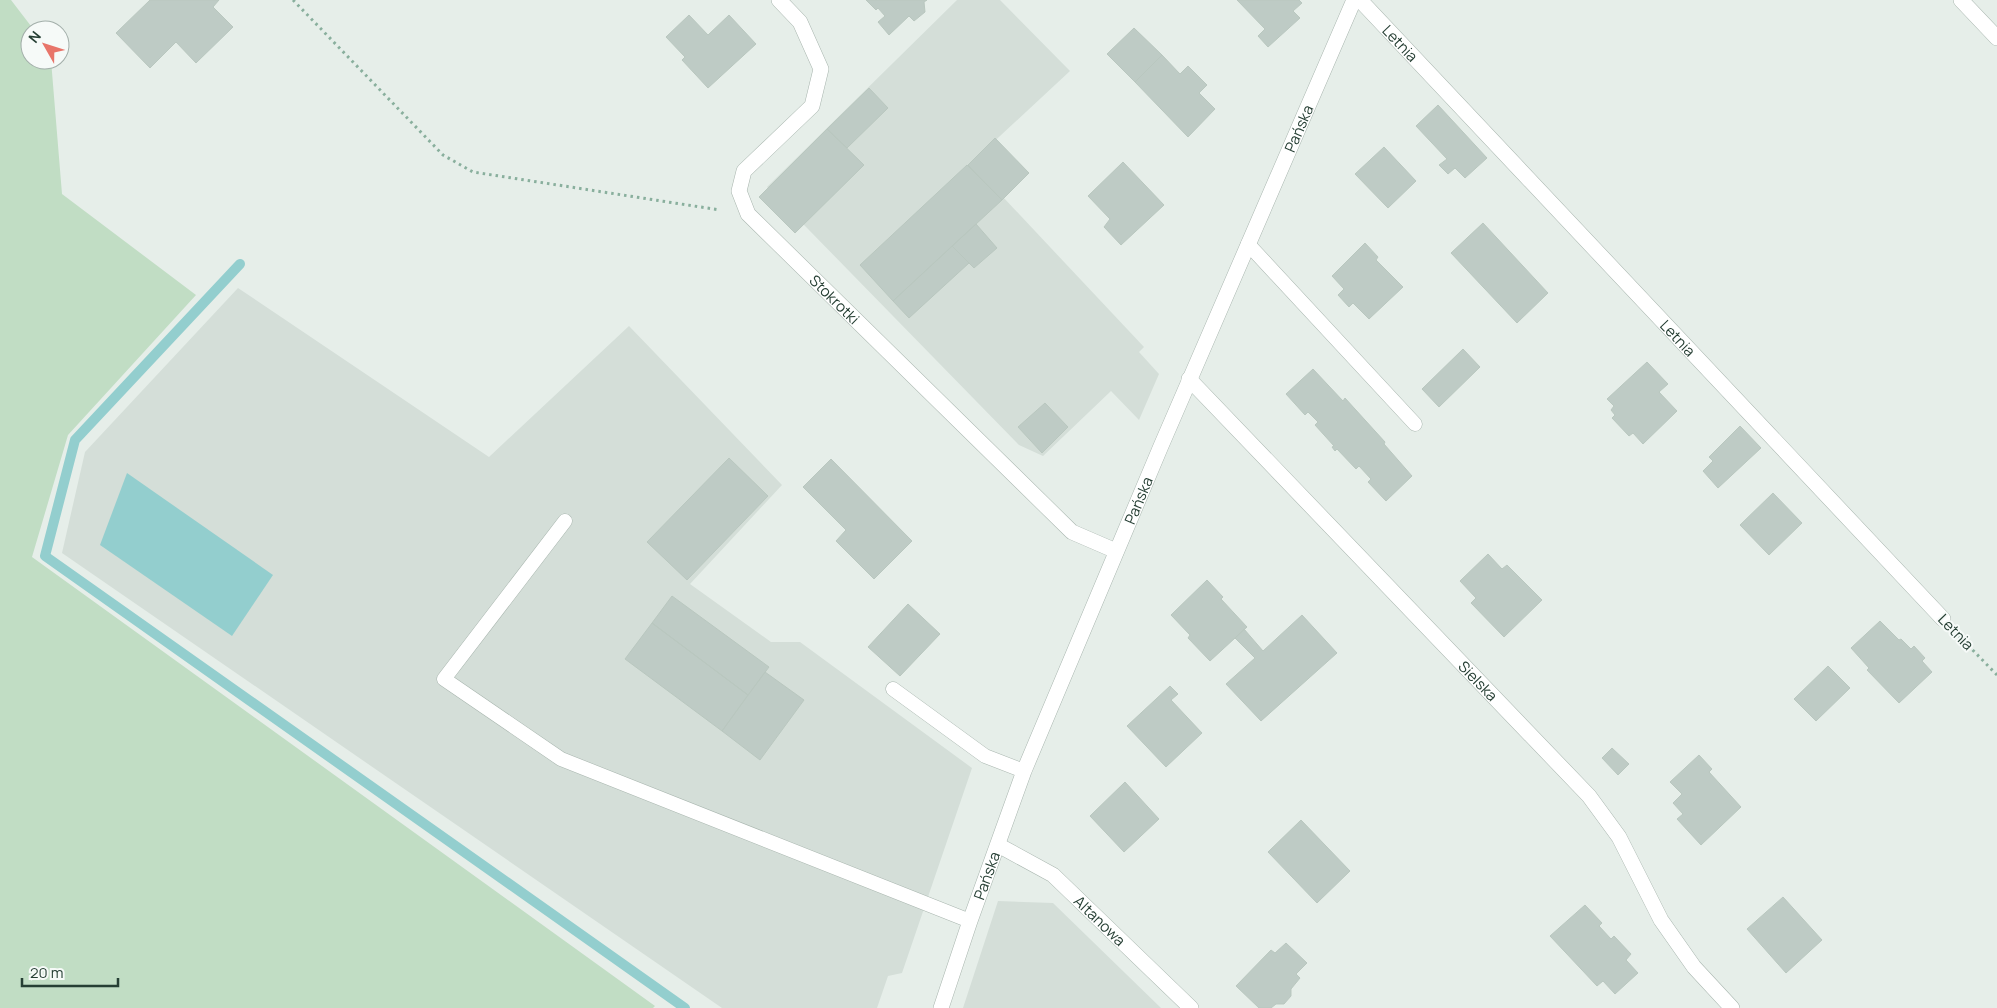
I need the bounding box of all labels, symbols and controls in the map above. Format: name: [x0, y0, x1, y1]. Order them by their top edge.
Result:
north arrow: [20, 20, 70, 70]
street label: Letnia: [1378, 20, 1423, 66]
text: N: [24, 27, 45, 46]
street label: Pańska: [1279, 101, 1318, 155]
street label: Stokrotki: [805, 270, 864, 329]
street label: Letnia: [1656, 315, 1701, 361]
street label: Pańska: [1119, 473, 1157, 527]
street label: Letnia: [1933, 609, 1979, 655]
street label: Sielska: [1454, 656, 1503, 706]
street label: Pańska: [968, 849, 1005, 902]
street label: Altanowa: [1070, 890, 1130, 950]
scale bar: [22, 956, 119, 988]
text: 20 m: [30, 962, 63, 983]

